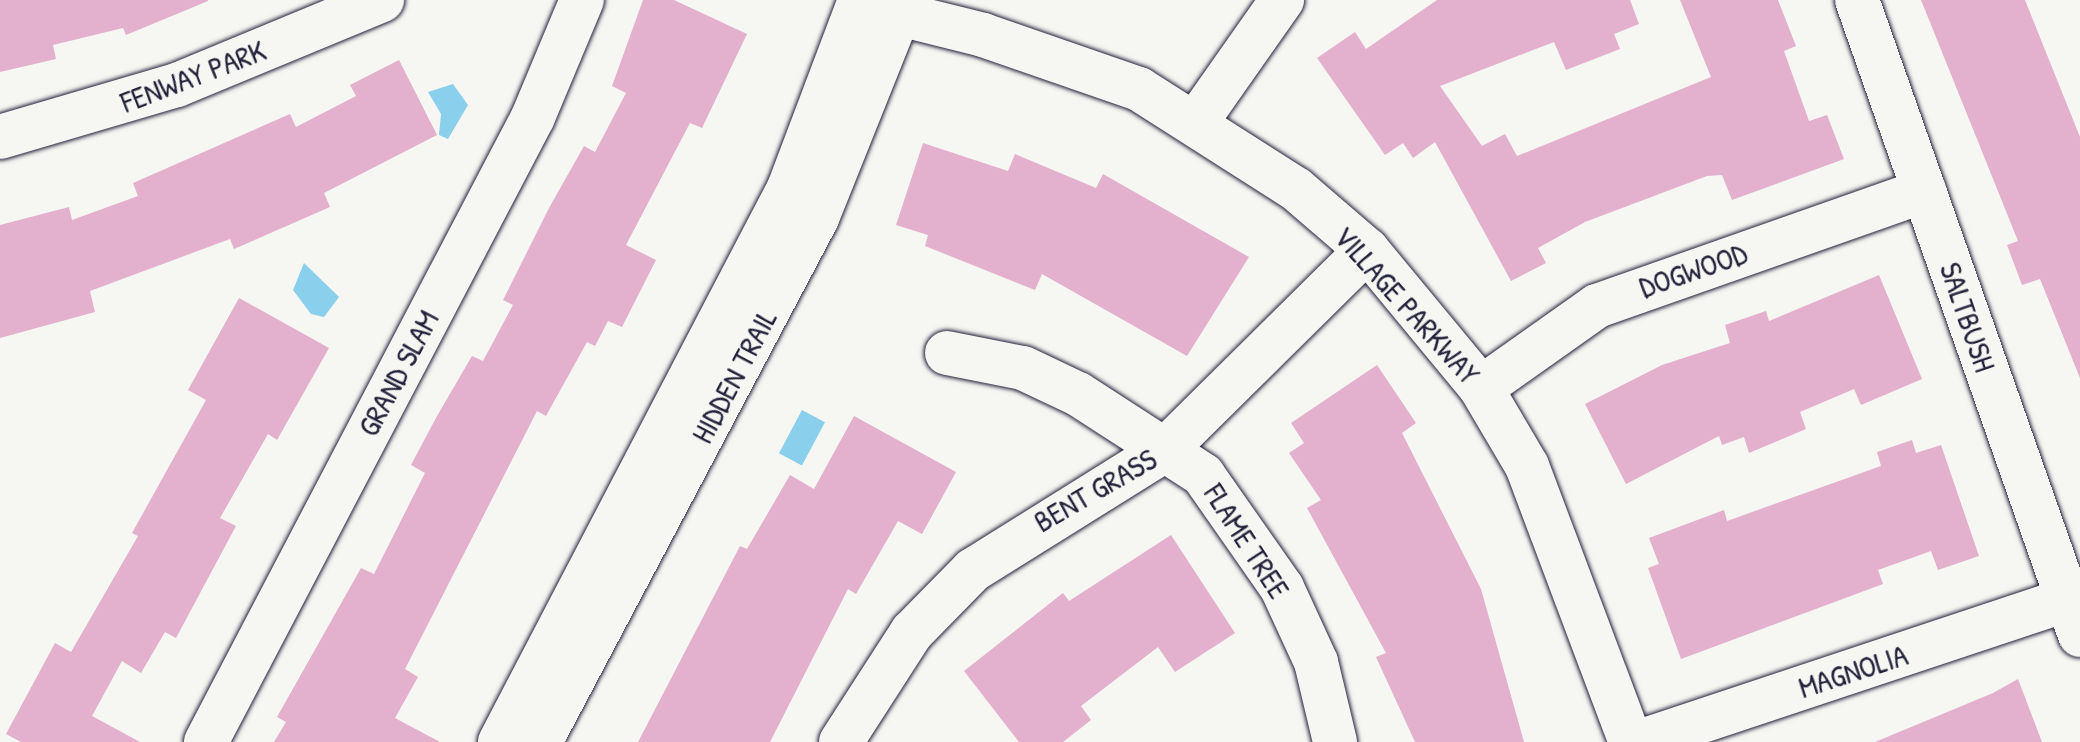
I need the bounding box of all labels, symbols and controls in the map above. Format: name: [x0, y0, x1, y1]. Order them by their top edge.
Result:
street label: FENWAY PARK: [116, 32, 270, 120]
street label: VILLAGE PARKWAY: [1327, 219, 1487, 391]
street label: DOGWOOD: [1634, 235, 1752, 305]
street label: SALTBUSH: [1933, 258, 2003, 376]
street label: HIDDEN TRAIL: [684, 303, 784, 449]
street label: GRAND SLAM: [350, 304, 446, 442]
street label: BENT GRASS: [1027, 441, 1163, 539]
street label: FLAME TREE: [1197, 477, 1297, 605]
street label: MAGNOLIA: [1794, 637, 1912, 705]

